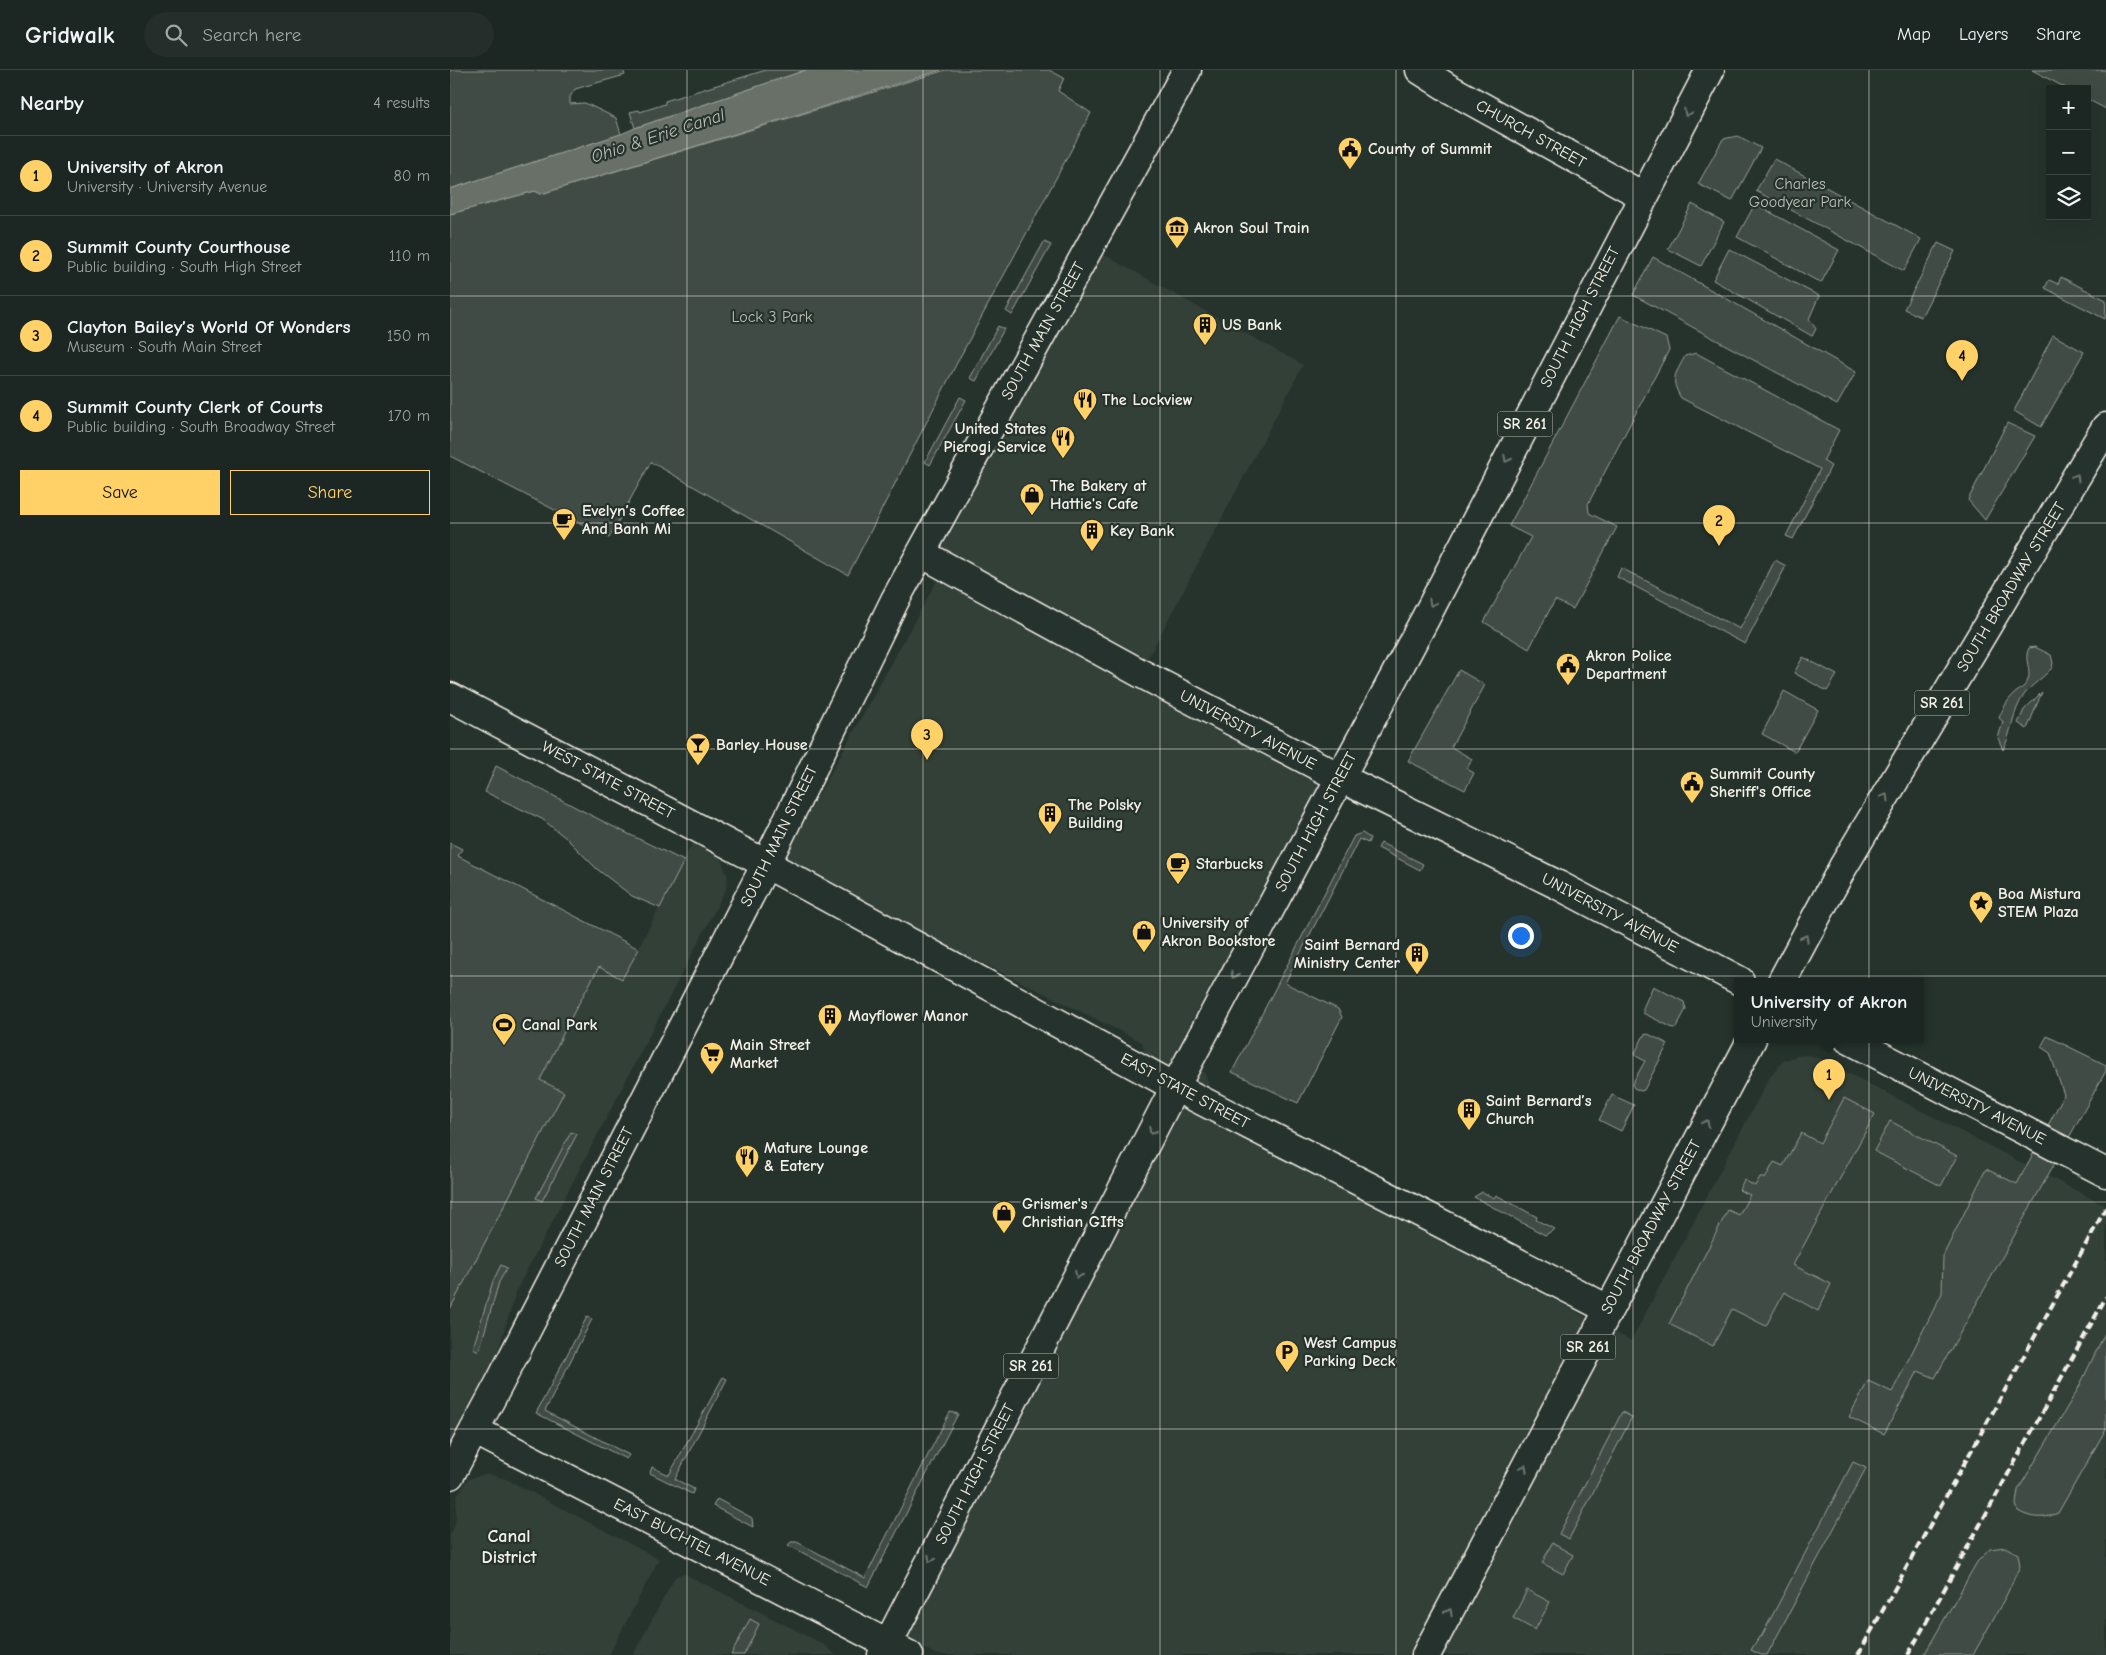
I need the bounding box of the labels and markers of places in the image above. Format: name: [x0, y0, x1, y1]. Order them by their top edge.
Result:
public building icon: County of Summit: [1337, 136, 1363, 170]
place label: County of Summit: [1368, 140, 1493, 158]
museum icon: Akron Soul Train: [1164, 215, 1190, 249]
place label: Akron Soul Train: [1194, 219, 1309, 237]
building icon: US Bank: [1192, 312, 1218, 346]
place label: US Bank: [1222, 316, 1282, 334]
pin: 4: [1946, 340, 1978, 381]
restaurant icon: The Lockview: [1072, 387, 1098, 421]
place label: The Lockview: [1102, 391, 1193, 409]
place label: United States Pierogi Service: [943, 420, 1046, 456]
restaurant icon: United States Pierogi Service: [1050, 425, 1076, 459]
place label: The Bakery at Hattie's Cafe: [1050, 477, 1147, 513]
shop icon: The Bakery at Hattie's Cafe: [1019, 482, 1045, 516]
place label: Evelyn’s Coffee And Banh Mi: [582, 502, 685, 538]
pin: 2: [1703, 505, 1735, 546]
cafe icon: Evelyn’s Coffee And Banh Mi: [551, 507, 577, 541]
building icon: Key Bank: [1079, 518, 1105, 552]
place label: Key Bank: [1110, 522, 1174, 540]
place label: Akron Police Department: [1586, 647, 1672, 683]
public building icon: Akron Police Department: [1555, 652, 1581, 686]
pin: 3: [911, 719, 943, 760]
bar icon: Barley House: [685, 732, 711, 766]
place label: Barley House: [716, 736, 808, 754]
place label: Summit County Sheriff's Office: [1710, 765, 1815, 801]
public building icon: Summit County Sheriff's Office: [1679, 770, 1705, 804]
place label: The Polsky Building: [1068, 796, 1142, 832]
building icon: The Polsky Building: [1037, 801, 1063, 835]
cafe icon: Starbucks: [1165, 851, 1191, 885]
place label: Starbucks: [1196, 855, 1263, 873]
place label: Boa Mistura STEM Plaza: [1998, 885, 2081, 921]
place icon: Boa Mistura STEM Plaza: [1968, 890, 1994, 924]
place label: University of Akron Bookstore: [1162, 914, 1276, 950]
shop icon: University of Akron Bookstore: [1131, 919, 1157, 953]
place label: Saint Bernard Ministry Center: [1294, 936, 1401, 972]
building icon: Saint Bernard Ministry Center: [1404, 941, 1430, 975]
building icon: Mayflower Manor: [817, 1003, 843, 1037]
place label: Mayflower Manor: [848, 1007, 968, 1025]
sports icon: Canal Park: [491, 1012, 517, 1046]
place label: Canal Park: [522, 1016, 597, 1034]
place label: Main Street Market: [730, 1036, 811, 1072]
supermarket icon: Main Street Market: [699, 1041, 725, 1075]
pin: 1: [1813, 1059, 1845, 1100]
place label: Saint Bernard’s Church: [1486, 1092, 1592, 1128]
building icon: Saint Bernard’s Church: [1456, 1097, 1482, 1131]
place label: Mature Lounge & Eatery: [764, 1139, 868, 1175]
restaurant icon: Mature Lounge & Eatery: [734, 1144, 760, 1178]
place label: Grismer's Christian GIfts: [1022, 1195, 1124, 1231]
shop icon: Grismer's Christian GIfts: [991, 1200, 1017, 1234]
place label: West Campus Parking Deck: [1304, 1334, 1396, 1370]
parking icon: West Campus Parking Deck: [1274, 1339, 1300, 1373]

